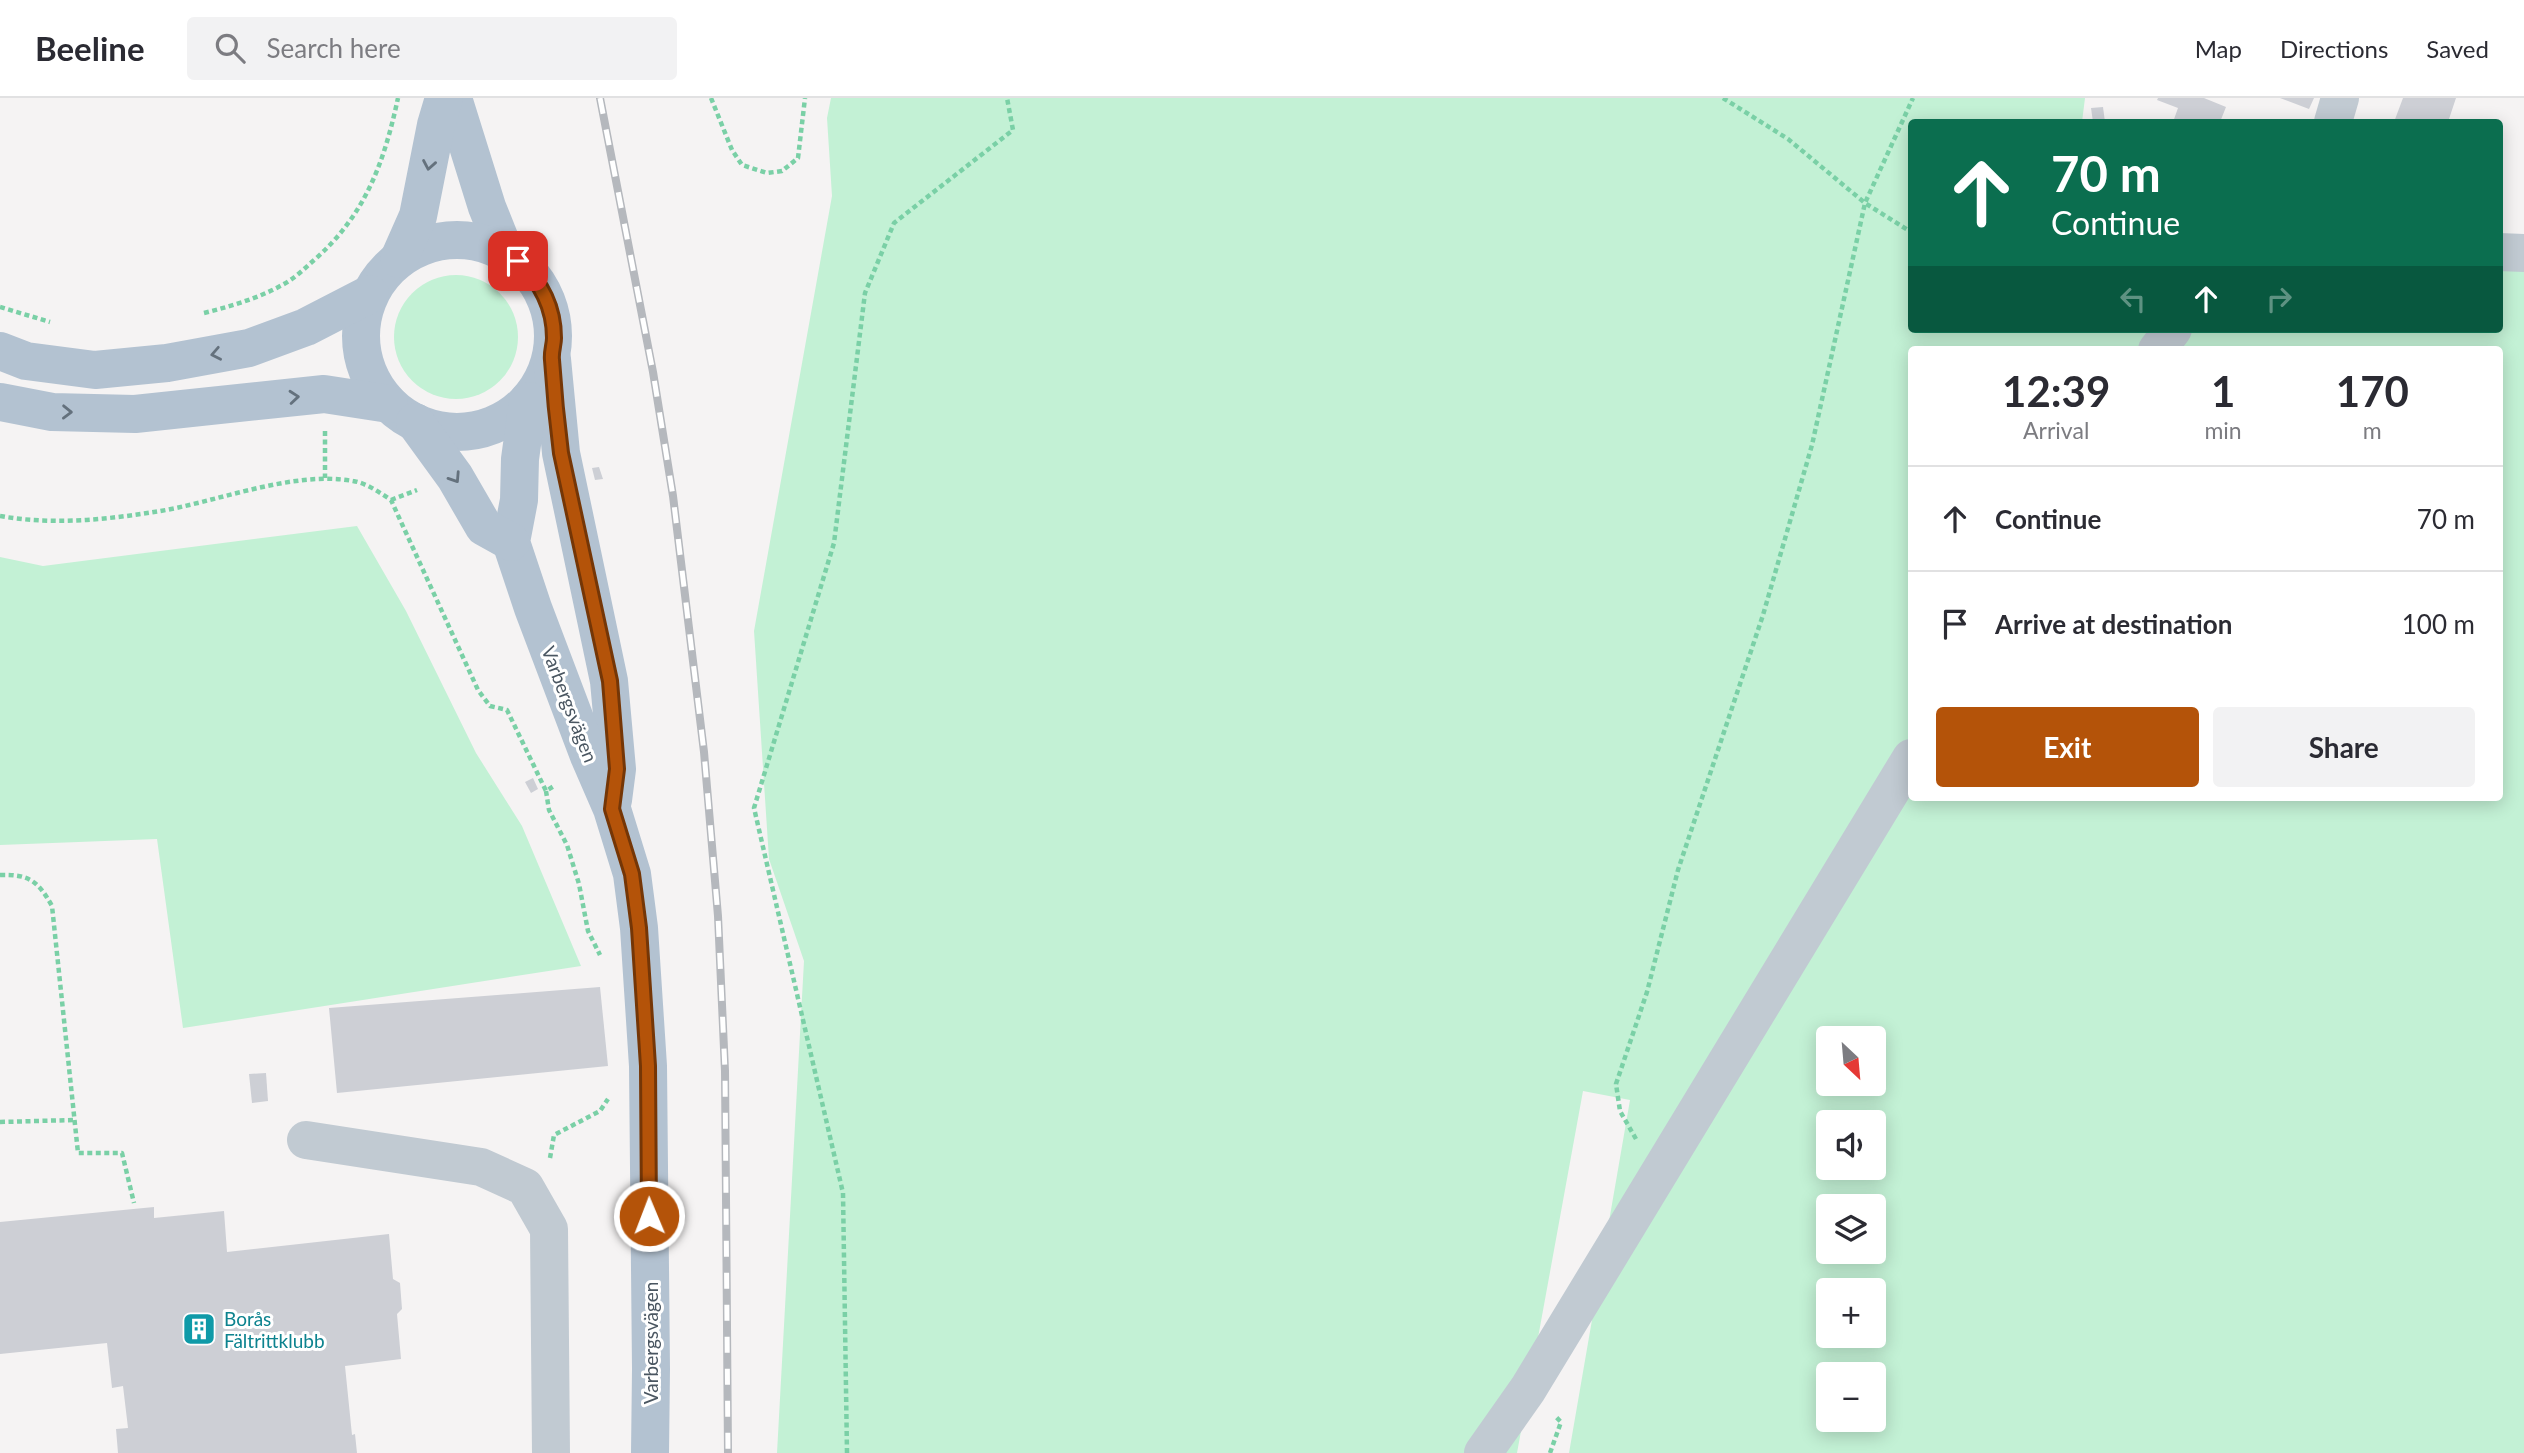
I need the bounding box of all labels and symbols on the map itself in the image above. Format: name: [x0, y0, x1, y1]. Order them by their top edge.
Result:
one-way arrow: [422, 159, 437, 170]
pin: [488, 231, 548, 291]
one-way arrow: [210, 346, 222, 361]
one-way arrow: [289, 390, 300, 405]
one-way arrow: [62, 405, 73, 420]
one-way arrow: [446, 470, 459, 483]
street label: Varbergsvägen: [537, 643, 603, 765]
north arrow: [1816, 1026, 1886, 1096]
position arrow: [612, 1179, 686, 1253]
street label: Varbergsvägen: [639, 1282, 662, 1404]
place label: Borås Fältrittklubb: [224, 1307, 325, 1352]
building icon: Borås Fältrittklubb: [180, 1310, 218, 1348]

